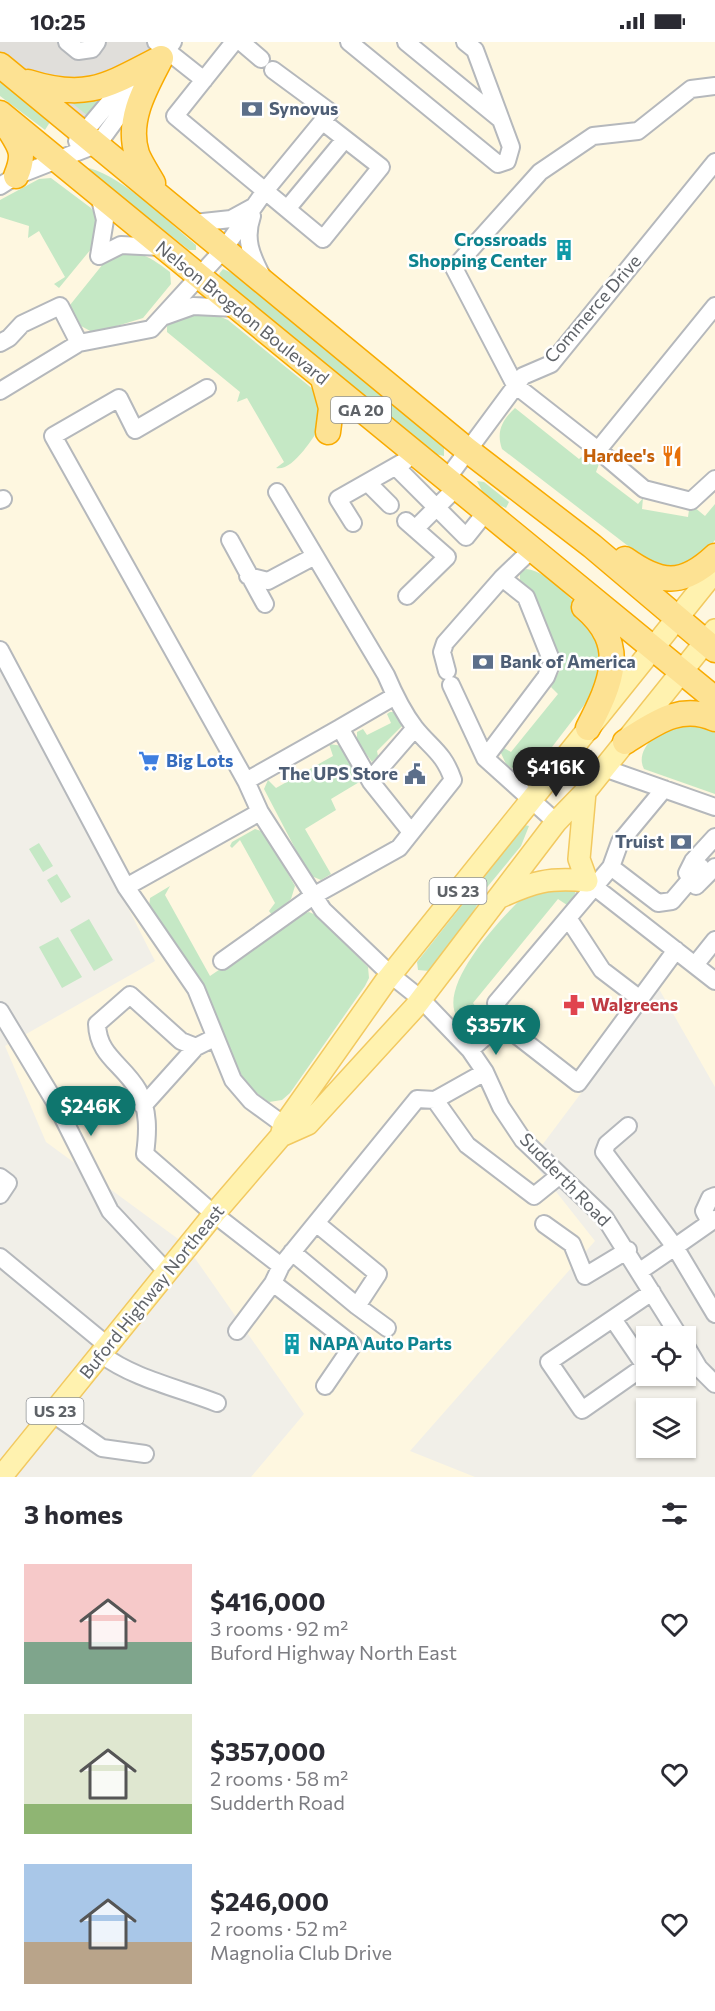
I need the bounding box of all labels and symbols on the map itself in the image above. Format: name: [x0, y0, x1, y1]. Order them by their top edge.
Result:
bank icon: Synovus: [240, 97, 264, 121]
place label: Synovus: [269, 97, 338, 119]
place label: Crossroads Shopping Center: [408, 228, 548, 271]
street label: Nelson Brogdon Boulevard: [152, 236, 334, 389]
building icon: Crossroads Shopping Center: [552, 238, 576, 262]
street label: Commerce Drive: [539, 250, 645, 367]
road number: GA 20: [331, 397, 391, 423]
place label: Hardee's: [583, 444, 655, 466]
restaurant icon: Hardee's: [660, 444, 684, 468]
bank icon: Bank of America: [471, 650, 495, 674]
place label: Bank of America: [500, 650, 636, 672]
pin: $416K: [514, 747, 598, 798]
supermarket icon: Big Lots: [137, 749, 161, 773]
place label: Big Lots: [166, 749, 233, 771]
place label: The UPS Store: [278, 762, 398, 784]
public building icon: The UPS Store: [403, 762, 427, 786]
place label: Truist: [615, 830, 664, 852]
bank icon: Truist: [669, 830, 693, 854]
road number: US 23: [430, 878, 486, 904]
pharmacy icon: Walgreens: [562, 993, 586, 1017]
place label: Walgreens: [591, 993, 678, 1015]
pin: $357K: [454, 1005, 538, 1056]
pin: $246K: [49, 1086, 133, 1137]
street label: Sudderth Road: [516, 1128, 616, 1231]
street label: Buford Highway Northeast: [74, 1200, 228, 1383]
building icon: NAPA Auto Parts: [280, 1332, 304, 1356]
place label: NAPA Auto Parts: [309, 1332, 452, 1354]
road number: US 23: [26, 1398, 84, 1424]

